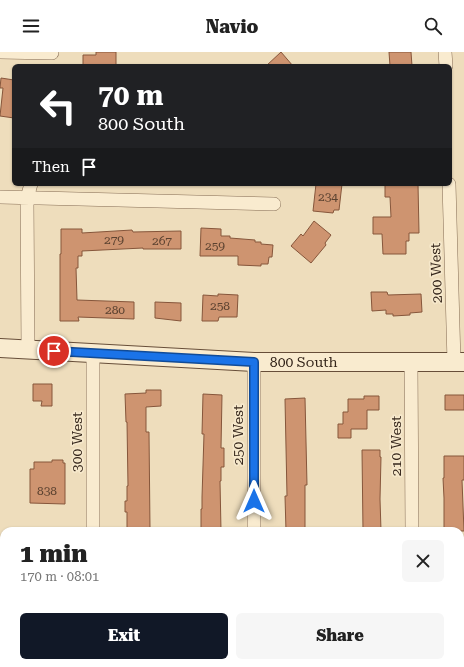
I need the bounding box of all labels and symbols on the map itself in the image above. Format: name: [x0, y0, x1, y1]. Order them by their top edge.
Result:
house number: 234: [318, 190, 338, 204]
house number: 279: [104, 233, 124, 247]
house number: 267: [152, 234, 172, 248]
house number: 259: [205, 239, 225, 253]
street label: 200 West: [427, 243, 445, 303]
house number: 258: [210, 299, 230, 313]
house number: 280: [105, 303, 125, 317]
pin: [37, 334, 71, 368]
street label: 800 South: [270, 354, 337, 370]
street label: 250 West: [230, 405, 246, 465]
street label: 300 West: [69, 412, 85, 472]
street label: 210 West: [388, 416, 404, 476]
position arrow: [233, 480, 275, 522]
house number: 838: [37, 484, 57, 498]

